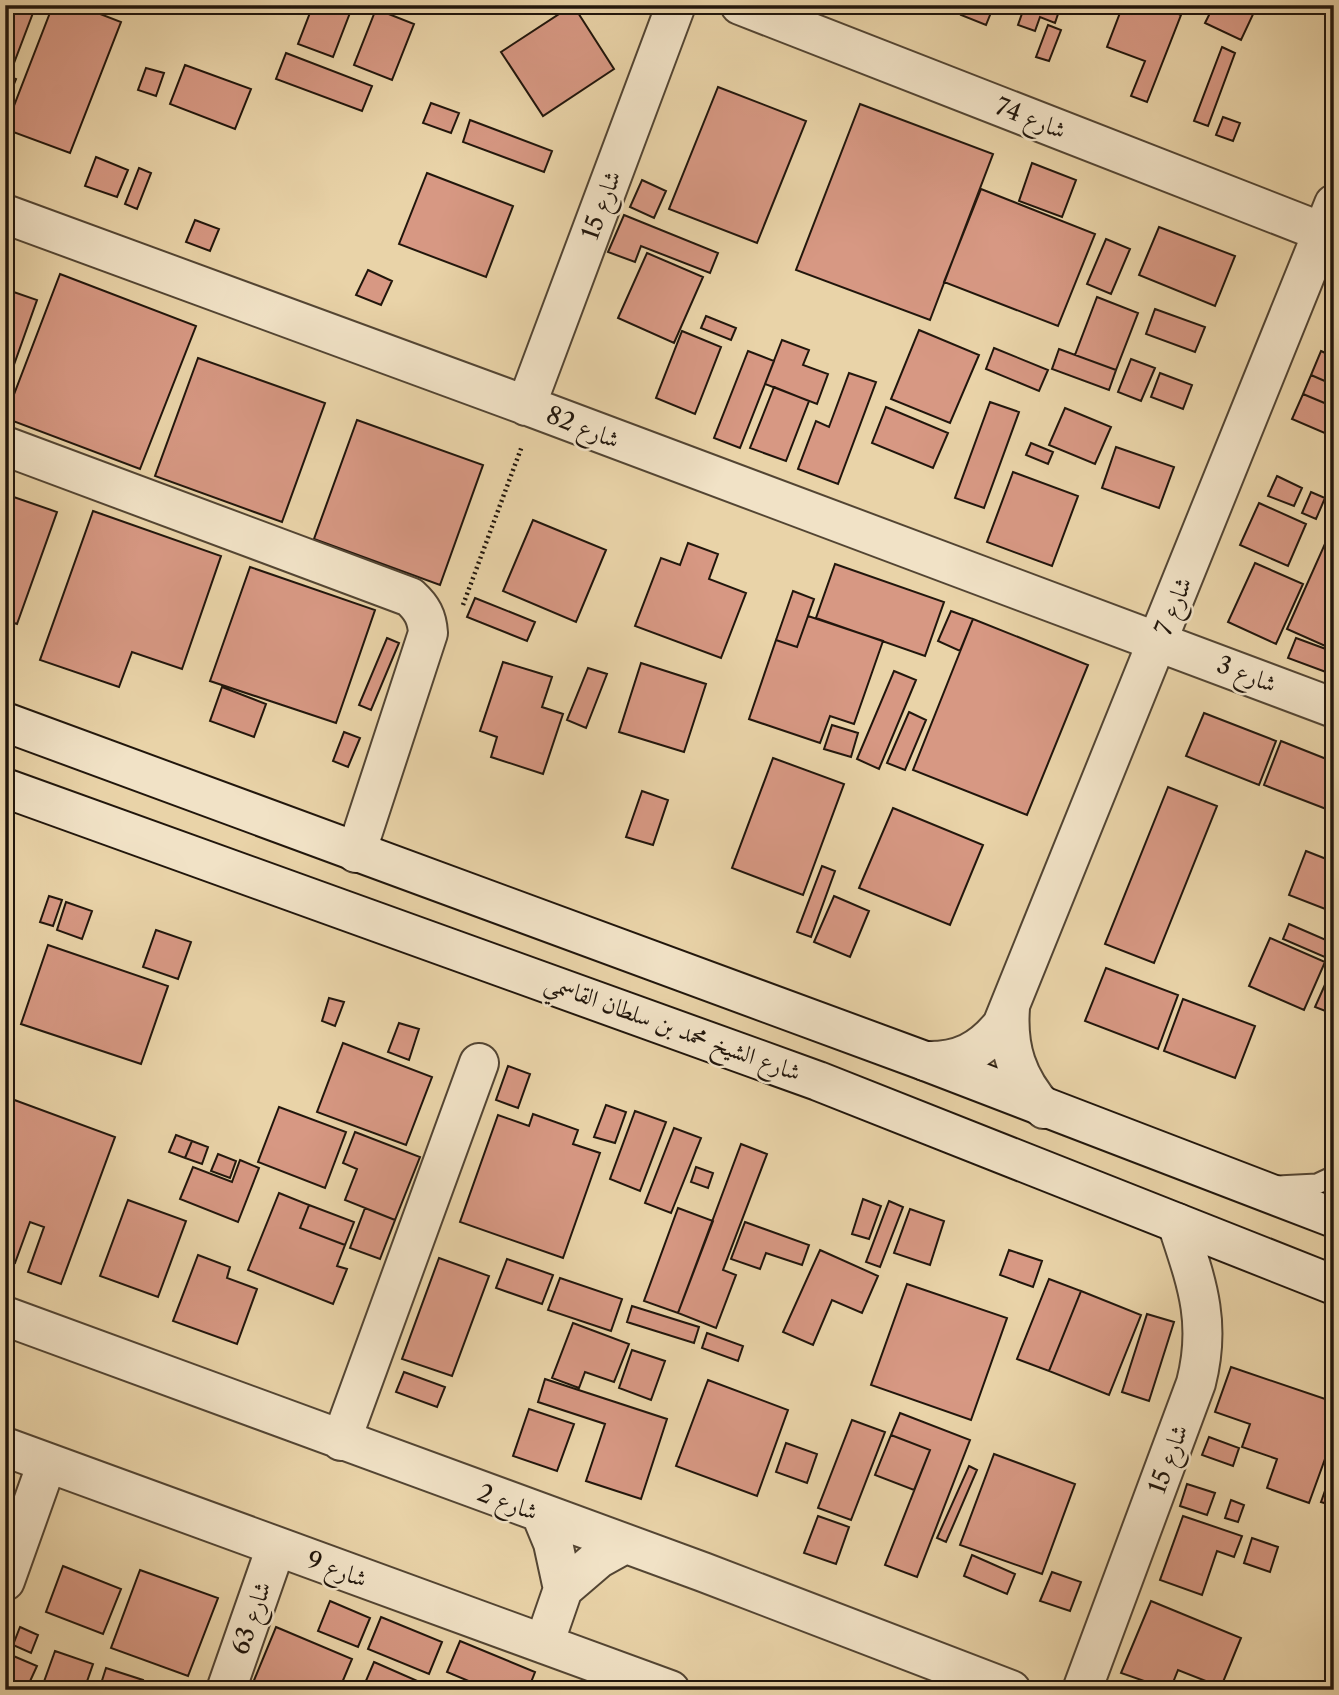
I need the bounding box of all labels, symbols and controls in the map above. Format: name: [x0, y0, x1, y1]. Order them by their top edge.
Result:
street label: شارع 74: [990, 91, 1070, 150]
street label: شارع 15: [575, 167, 632, 245]
street label: شارع 82: [540, 400, 624, 460]
street label: شارع 7: [1148, 573, 1203, 641]
street label: شارع 3: [1211, 649, 1281, 704]
street label: شارع الشيخ محمد بن سلطان القاسمي: [538, 967, 805, 1095]
street label: شارع 15: [1142, 1421, 1199, 1499]
street label: شارع 2: [472, 1478, 542, 1532]
street label: شارع 9: [301, 1545, 371, 1599]
street label: شارع 63: [225, 1578, 283, 1660]

